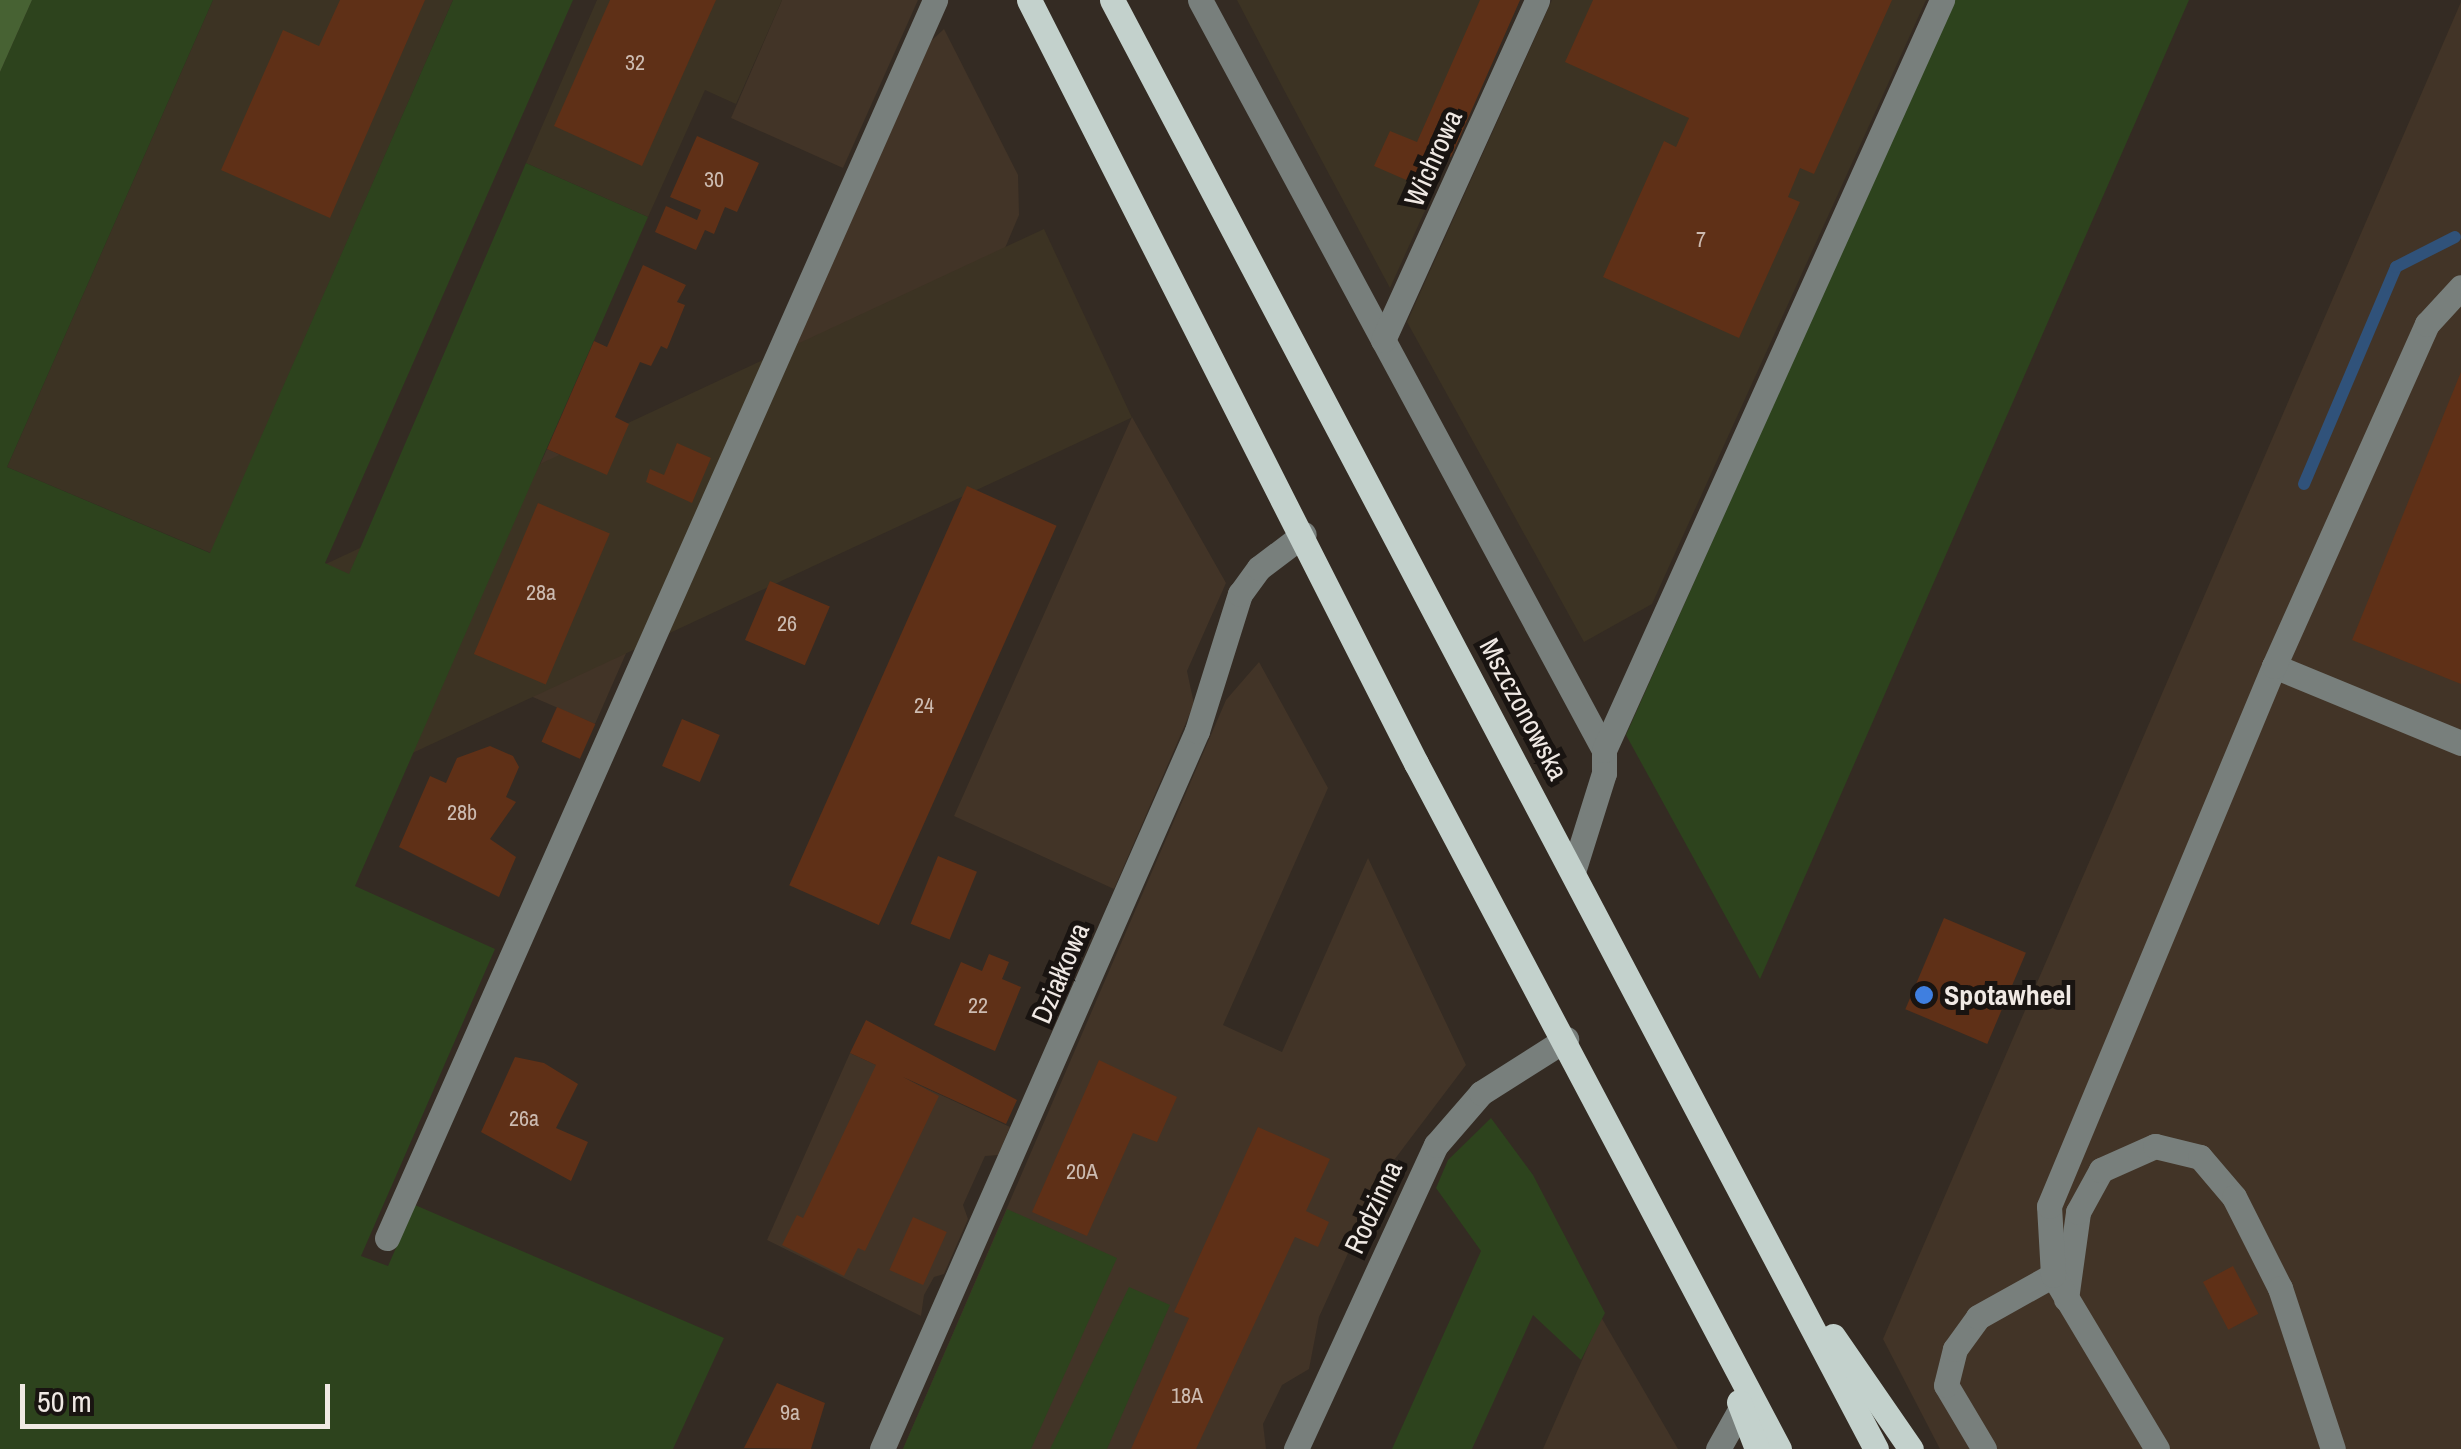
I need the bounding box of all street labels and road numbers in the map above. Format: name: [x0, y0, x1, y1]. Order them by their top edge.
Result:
street label: Wichrowa: [1397, 105, 1469, 211]
street label: Mszczonowska: [1473, 632, 1575, 786]
street label: Działkowa: [1024, 918, 1096, 1028]
street label: Rodzinna: [1337, 1155, 1409, 1259]

